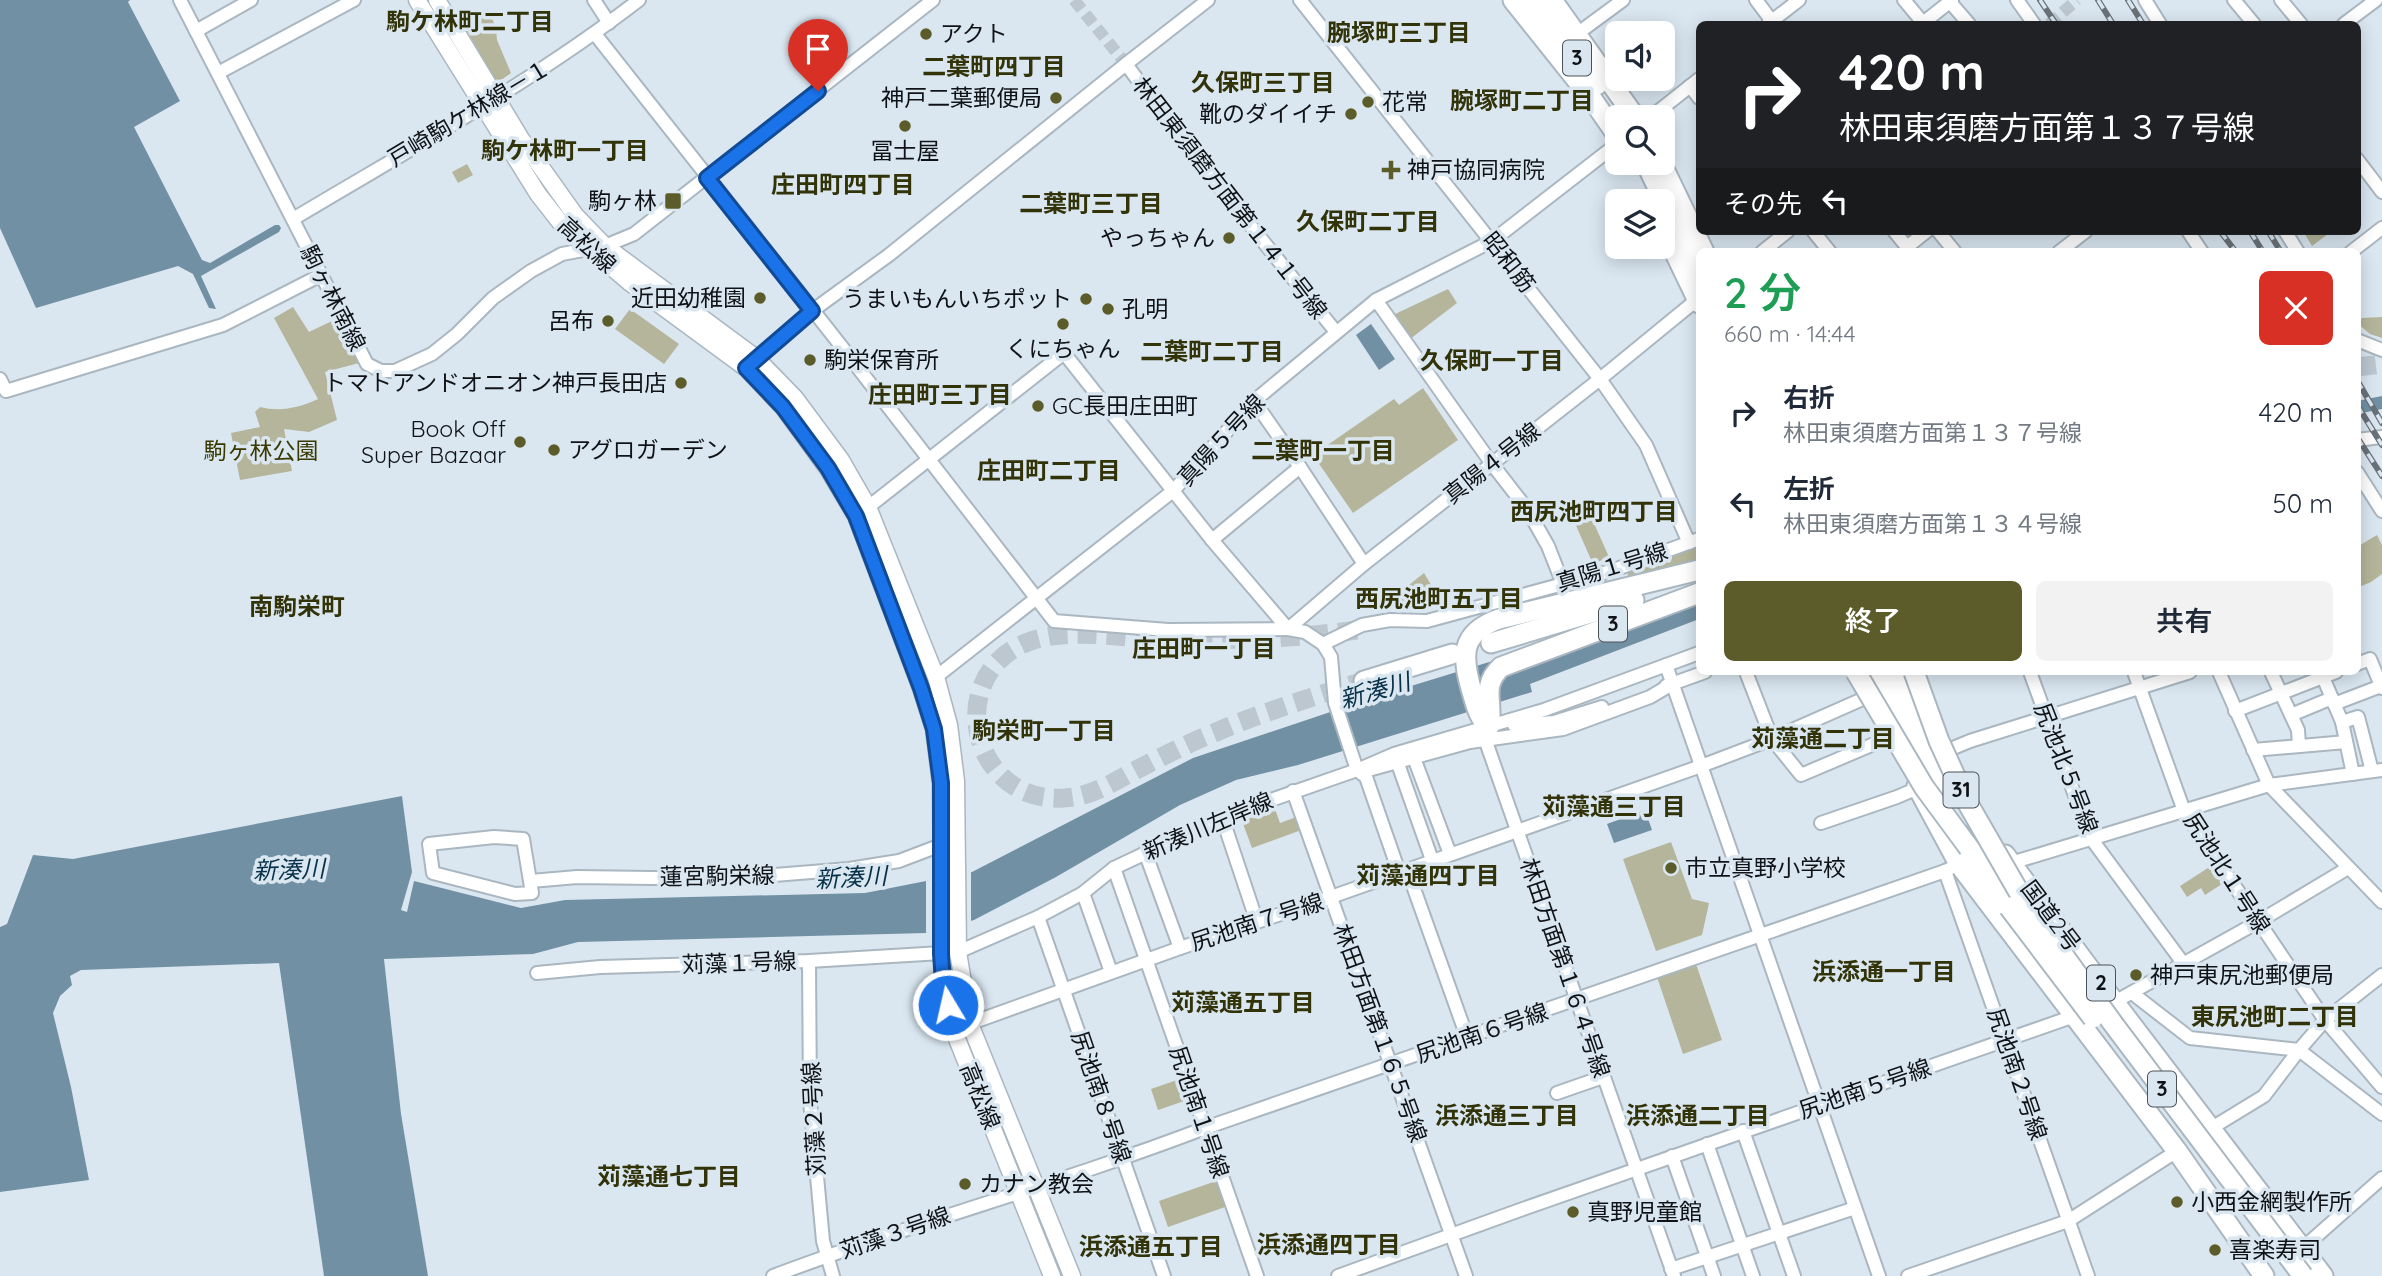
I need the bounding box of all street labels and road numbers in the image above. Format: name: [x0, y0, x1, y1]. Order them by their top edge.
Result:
road number: 3: [1563, 41, 1591, 76]
street label: 戸崎駒ケ林線－１: [382, 53, 555, 172]
street label: 林田東須磨方面第１４１号線: [1127, 71, 1334, 324]
street label: 高松線: [552, 211, 622, 279]
street label: 昭和筋: [1477, 226, 1542, 298]
street label: 駒ヶ林南線: [294, 240, 372, 356]
street label: 真陽５号線: [1171, 388, 1270, 492]
street label: 真陽４号線: [1437, 416, 1546, 509]
street label: 真陽１号線: [1553, 536, 1671, 597]
road number: 3: [1599, 606, 1627, 642]
street label: 尻池北５号線: [2028, 698, 2105, 837]
road number: 31: [1944, 772, 1979, 808]
street label: 新湊川左岸線: [1139, 785, 1277, 866]
street label: 尻池北１号線: [2178, 807, 2277, 938]
street label: 林田方面第１６４号線: [1514, 854, 1617, 1081]
street label: 蓮宮駒栄線: [659, 860, 775, 891]
street label: 国道2号: [2015, 874, 2088, 957]
street label: 尻池南７号線: [1187, 886, 1327, 957]
street label: 林田方面第１６５号線: [1328, 920, 1433, 1146]
street label: 苅藻１号線: [681, 946, 797, 979]
road number: 2: [2087, 965, 2115, 1000]
street label: 尻池南６号線: [1412, 996, 1552, 1069]
street label: 尻池南２号線: [1981, 1004, 2054, 1144]
street label: 尻池南８号線: [1065, 1027, 1138, 1167]
street label: 尻池南１号線: [1163, 1042, 1236, 1182]
street label: 尻池南５号線: [1795, 1052, 1935, 1125]
street label: 高松線: [954, 1058, 1007, 1133]
street label: 苅藻２号線: [796, 1061, 831, 1177]
road number: 3: [2148, 1072, 2176, 1106]
street label: 苅藻３号線: [836, 1200, 954, 1265]

